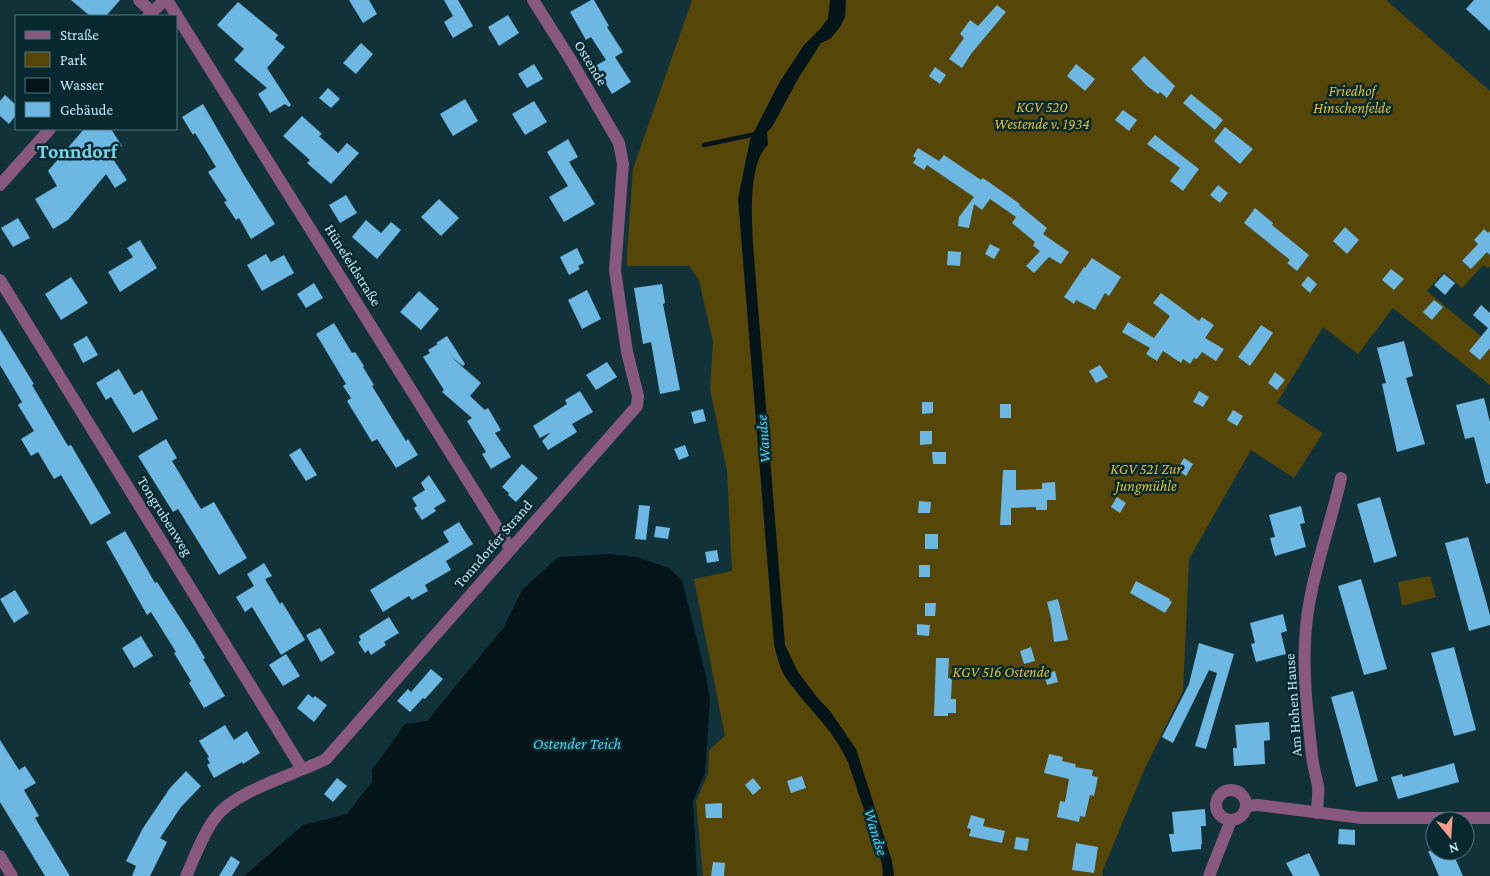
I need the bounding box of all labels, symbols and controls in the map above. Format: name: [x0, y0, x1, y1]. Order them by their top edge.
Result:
legend: [15, 15, 178, 130]
text: Straße: [60, 27, 99, 43]
street label: Ostende: [571, 37, 611, 89]
text: Park: [60, 52, 87, 68]
text: Wasser: [60, 77, 104, 93]
park label: Friedhof Hinschenfelde: [1313, 83, 1391, 117]
park label: KGV 520 Westende v. 1934: [994, 99, 1090, 132]
text: Gebäude: [60, 102, 114, 118]
district label: Tonndorf: [37, 140, 119, 162]
street label: Hünefeldstraße: [322, 221, 385, 309]
water label: Wandse: [752, 414, 774, 464]
park label: KGV 521 Zur Jungmühle: [1110, 461, 1182, 495]
street label: Tongrubenweg: [133, 473, 196, 559]
street label: Tonndorfer Strand: [451, 497, 535, 591]
street label: Am Hohen Hause: [1281, 652, 1305, 757]
park label: KGV 516 Ostende: [953, 664, 1050, 680]
water label: Ostender Teich: [533, 735, 622, 752]
water label: Wandse: [861, 807, 891, 857]
north arrow: [1425, 811, 1475, 861]
text: N: [1447, 839, 1461, 858]

